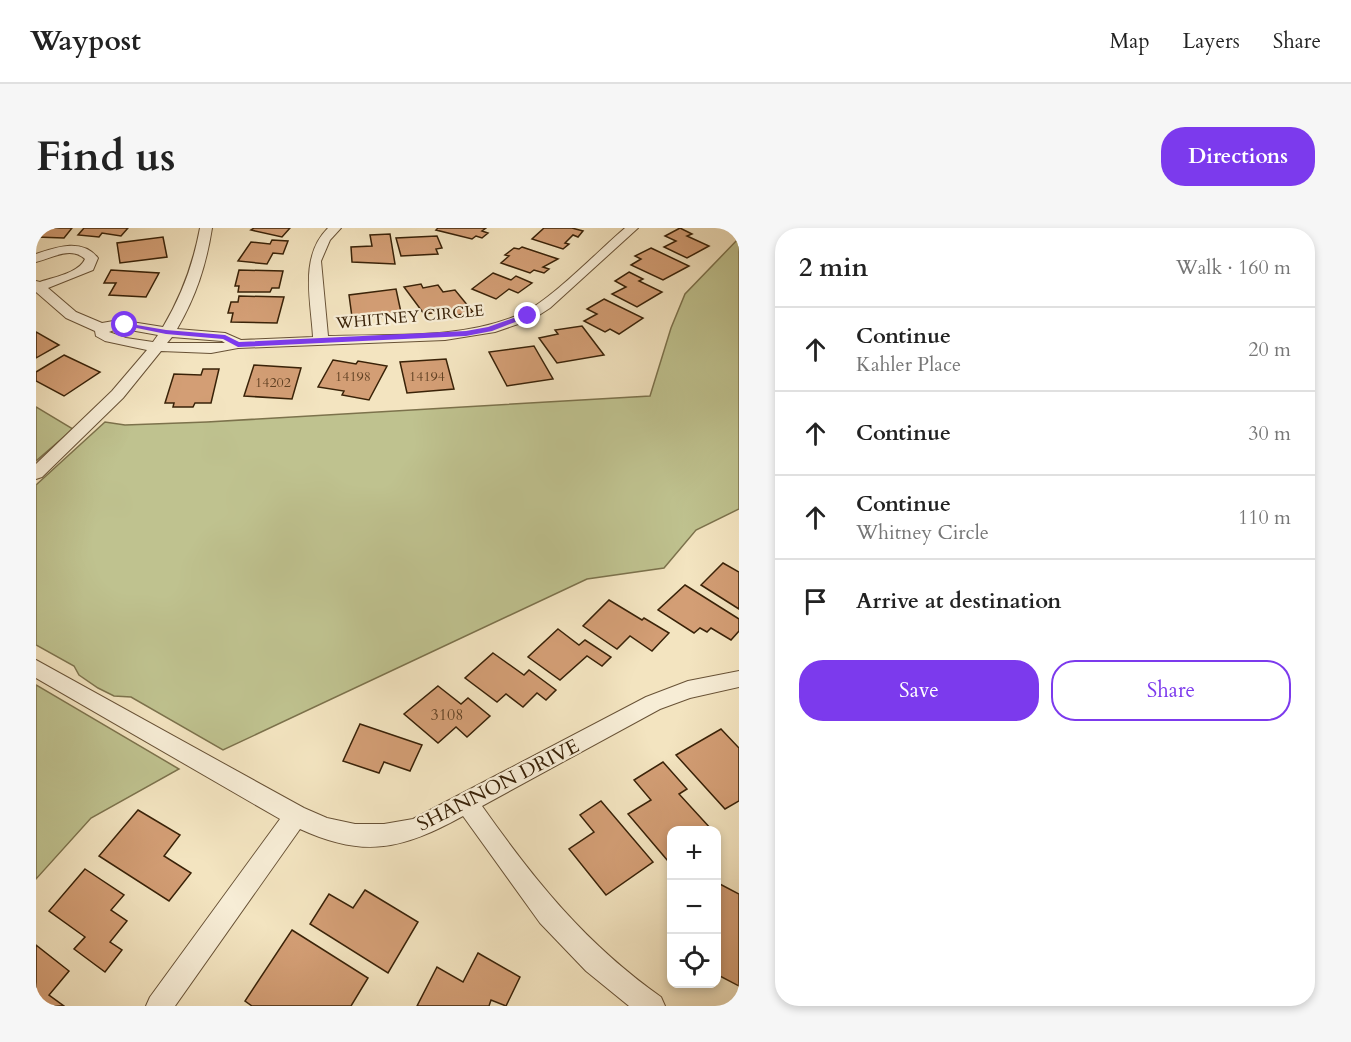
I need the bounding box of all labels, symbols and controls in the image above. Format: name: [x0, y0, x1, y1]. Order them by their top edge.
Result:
text: Waypost: [30, 22, 141, 60]
text: Map: [1110, 27, 1150, 56]
text: Layers: [1183, 27, 1240, 56]
text: Share: [1273, 27, 1321, 56]
button: Directions: [1161, 127, 1315, 186]
text: Find us: [36, 128, 176, 185]
text: 2 min: [799, 250, 868, 285]
text: Walk · 160 m: [1176, 254, 1291, 281]
street label: WHITNEY CIRCLE: [334, 300, 485, 335]
route end: [514, 302, 540, 328]
route start: [111, 311, 137, 337]
text: Continue: [856, 321, 951, 351]
icon: ahead: [799, 333, 832, 366]
text: 20 m: [1248, 336, 1291, 363]
text: Kahler Place: [856, 351, 961, 378]
house number: 14198: [335, 367, 371, 386]
house number: 14194: [409, 367, 445, 386]
house number: 14202: [255, 373, 291, 392]
icon: ahead: [799, 417, 832, 450]
text: Continue: [856, 418, 951, 448]
text: 30 m: [1248, 420, 1291, 447]
text: Continue: [856, 489, 951, 519]
icon: ahead: [799, 501, 832, 534]
text: 110 m: [1238, 504, 1291, 531]
text: Whitney Circle: [856, 519, 989, 546]
icon: arrive: [799, 585, 832, 618]
text: Arrive at destination: [856, 586, 1061, 616]
button: Save: [799, 660, 1039, 721]
button: Share: [1051, 660, 1291, 721]
house number: 3108: [431, 704, 463, 726]
street label: SHANNON DRIVE: [412, 732, 584, 838]
map controls: [667, 826, 721, 988]
button: +: [667, 826, 721, 880]
button: −: [667, 880, 721, 934]
button: locate: [667, 934, 721, 988]

